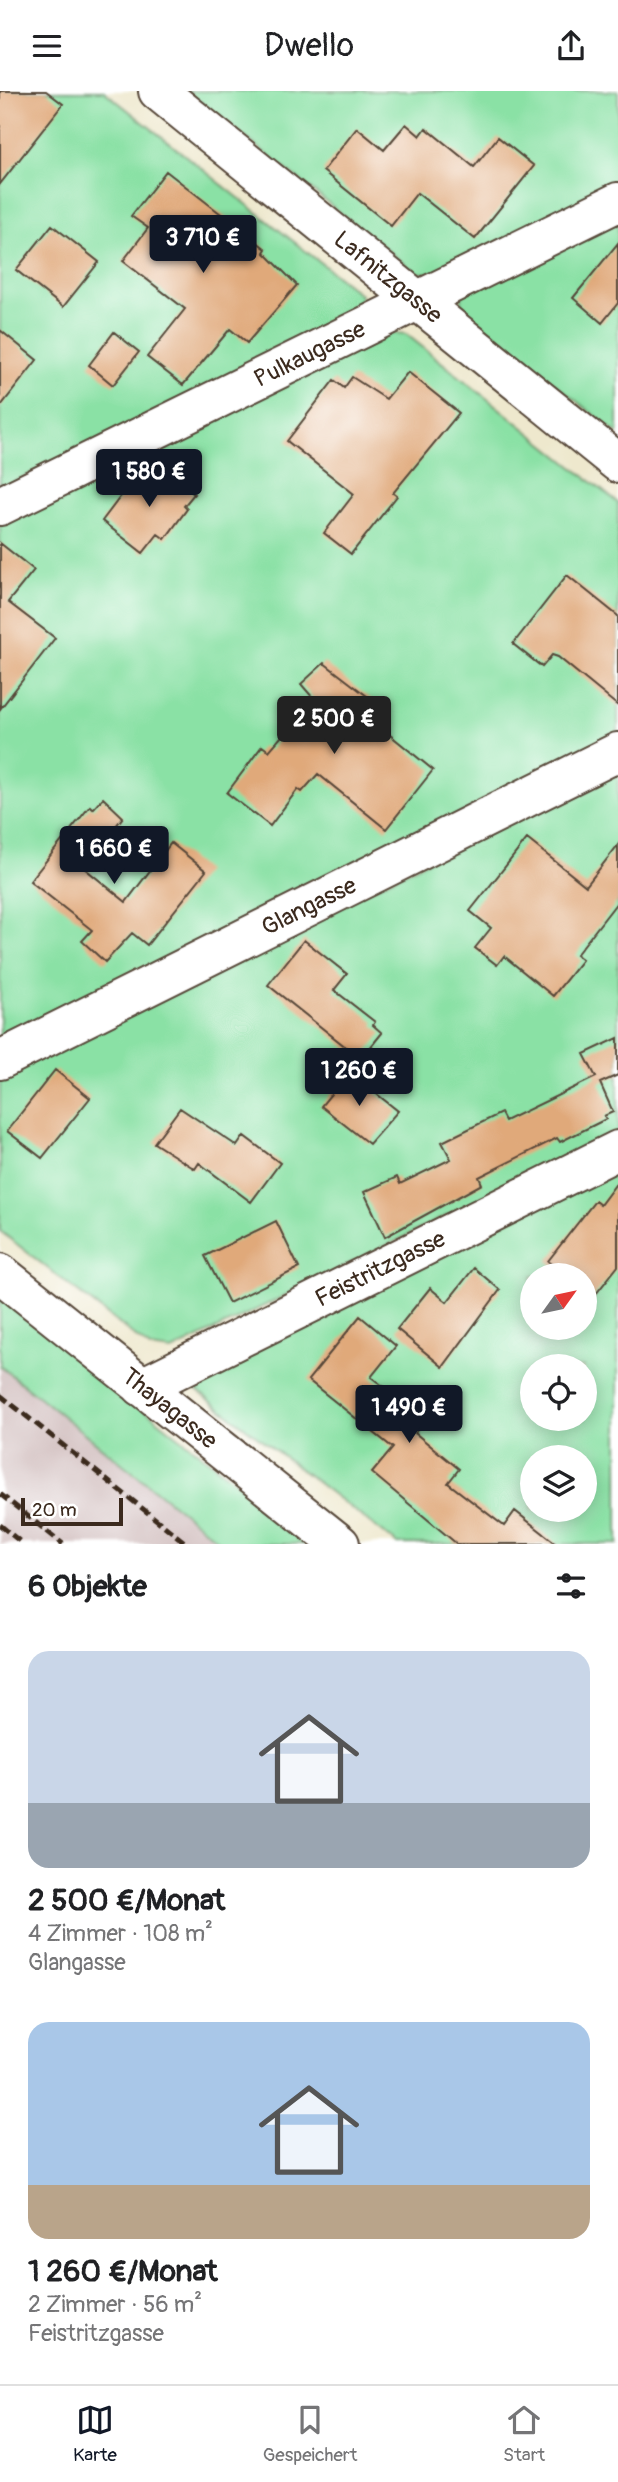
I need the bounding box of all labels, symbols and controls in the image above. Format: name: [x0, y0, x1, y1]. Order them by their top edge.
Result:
text: Dwello: [264, 26, 354, 66]
icon: menu: [28, 27, 66, 65]
icon: share: [552, 27, 590, 65]
pin: 3 710 €: [138, 215, 268, 275]
text: 3 710 €: [166, 223, 240, 252]
street label: Lafnitzgasse: [328, 225, 448, 330]
street label: Pulkaugasse: [249, 315, 370, 394]
pin: 1 580 €: [84, 449, 214, 509]
text: 1 580 €: [112, 457, 186, 486]
pin: 2 500 €: [269, 697, 399, 756]
text: 2 500 €: [293, 704, 375, 733]
pin: 1 660 €: [49, 827, 179, 886]
text: 1 660 €: [76, 834, 152, 863]
street label: Glangasse: [257, 871, 361, 942]
pin: 1 260 €: [294, 1049, 424, 1108]
text: 1 260 €: [321, 1056, 397, 1085]
street label: Feistritzgasse: [310, 1224, 450, 1313]
north arrow: [520, 1263, 597, 1341]
map controls: [520, 1263, 597, 1522]
button: locate: [520, 1354, 597, 1431]
street label: Thayagasse: [116, 1362, 223, 1456]
pin: 1 490 €: [344, 1385, 474, 1445]
text: 1 490 €: [371, 1393, 447, 1422]
button: layers: [520, 1445, 597, 1522]
scale bar: [21, 1495, 122, 1527]
text: 20 m: [32, 1498, 77, 1522]
icon: filters: [552, 1567, 590, 1605]
text: 6 Objekte: [28, 1568, 147, 1605]
icon: home: [246, 1696, 372, 1822]
text: 2 500 €/Monat: [28, 1882, 225, 1919]
text: 4 Zimmer · 108 m²: [28, 1919, 213, 1948]
text: Glangasse: [28, 1948, 126, 1977]
icon: home: [246, 2067, 372, 2193]
text: 1 260 €/Monat: [28, 2253, 218, 2290]
text: 2 Zimmer · 56 m²: [28, 2290, 202, 2319]
text: Feistritzgasse: [28, 2319, 164, 2348]
tab: Karte: [73, 2401, 117, 2467]
tab: Gespeichert: [263, 2401, 357, 2467]
tab: Start: [503, 2401, 545, 2467]

